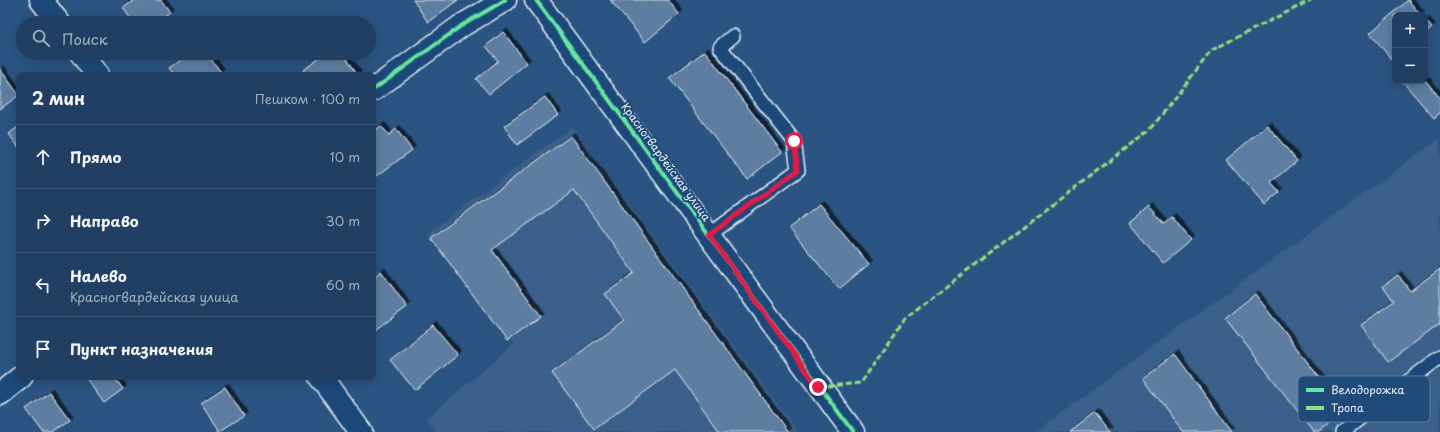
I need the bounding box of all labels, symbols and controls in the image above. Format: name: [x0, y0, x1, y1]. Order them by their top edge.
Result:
map controls: [1392, 12, 1428, 84]
button: +: [1392, 12, 1428, 48]
search box: [16, 16, 376, 60]
icon: search: [30, 27, 52, 49]
text: Поиск: [62, 27, 108, 50]
button: −: [1392, 48, 1428, 84]
text: 2 мин: [32, 85, 85, 111]
text: Пешком · 100 m: [255, 89, 360, 108]
street label: Красногвардейская улица: [618, 99, 715, 224]
route start: [785, 132, 803, 150]
text: Прямо: [70, 145, 121, 168]
icon: ahead: [32, 146, 54, 168]
text: 10 m: [330, 147, 360, 166]
text: Направо: [70, 209, 139, 232]
icon: right: [32, 210, 54, 232]
text: 30 m: [326, 211, 360, 230]
text: Налево: [70, 264, 127, 287]
icon: left: [32, 274, 54, 296]
text: 60 m: [326, 275, 360, 294]
text: Красногвардейская улица: [70, 287, 239, 306]
text: Пункт назначения: [70, 337, 213, 360]
icon: arrive: [32, 338, 54, 360]
legend: [1298, 376, 1430, 422]
route end: [809, 378, 827, 396]
text: Велодорожка: [1331, 381, 1404, 398]
text: Тропа: [1331, 399, 1364, 416]

